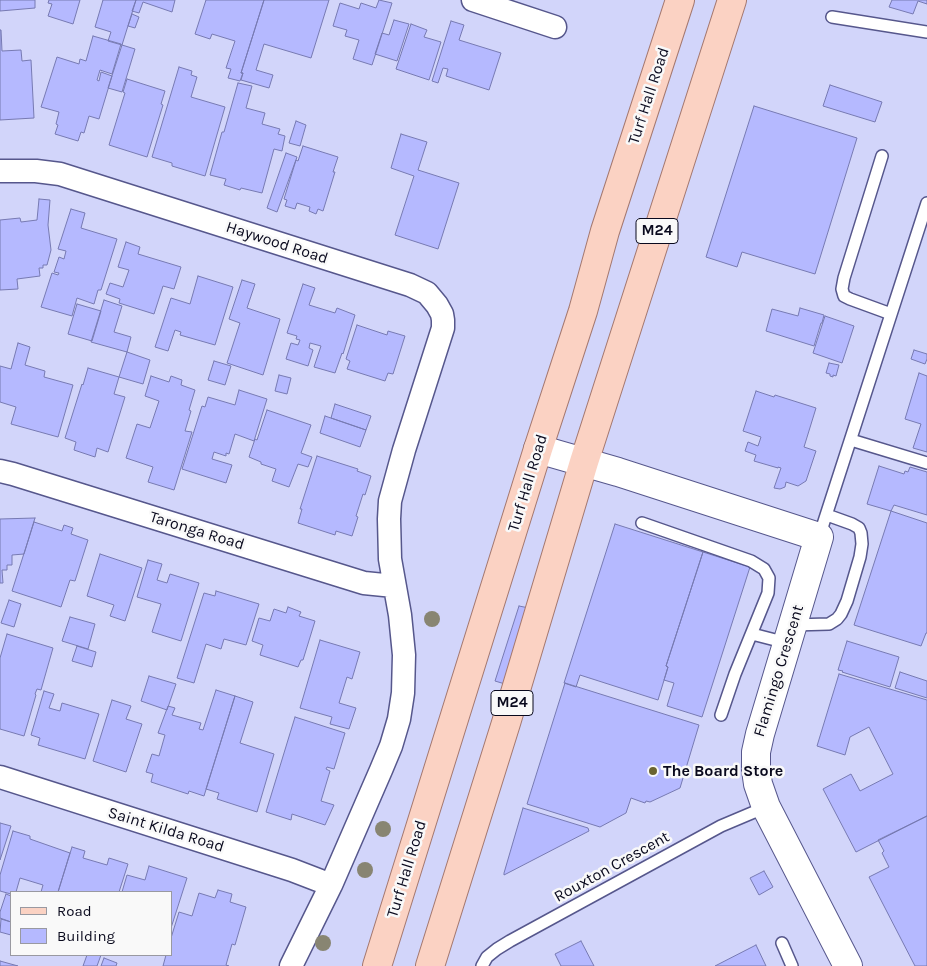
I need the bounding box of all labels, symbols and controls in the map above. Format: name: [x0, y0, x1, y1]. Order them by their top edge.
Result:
street label: Turf Hall Road: [624, 45, 674, 147]
street label: Haywood Road: [224, 217, 330, 269]
road number: M24: [636, 218, 678, 244]
street label: Turf Hall Road: [504, 432, 552, 534]
street label: Taronga Road: [147, 507, 247, 555]
street label: Flamingo Crescent: [750, 603, 808, 739]
road number: M24: [491, 690, 533, 716]
place label: The Board Store: [663, 761, 783, 781]
marker: The Board Store: [647, 765, 659, 777]
street label: Saint Kilda Road: [106, 803, 226, 857]
street label: Turf Hall Road: [383, 818, 431, 920]
street label: Rouxton Crescent: [551, 827, 673, 907]
legend: [10, 891, 172, 956]
text: Road: [57, 902, 92, 920]
text: Building: [57, 927, 115, 945]

